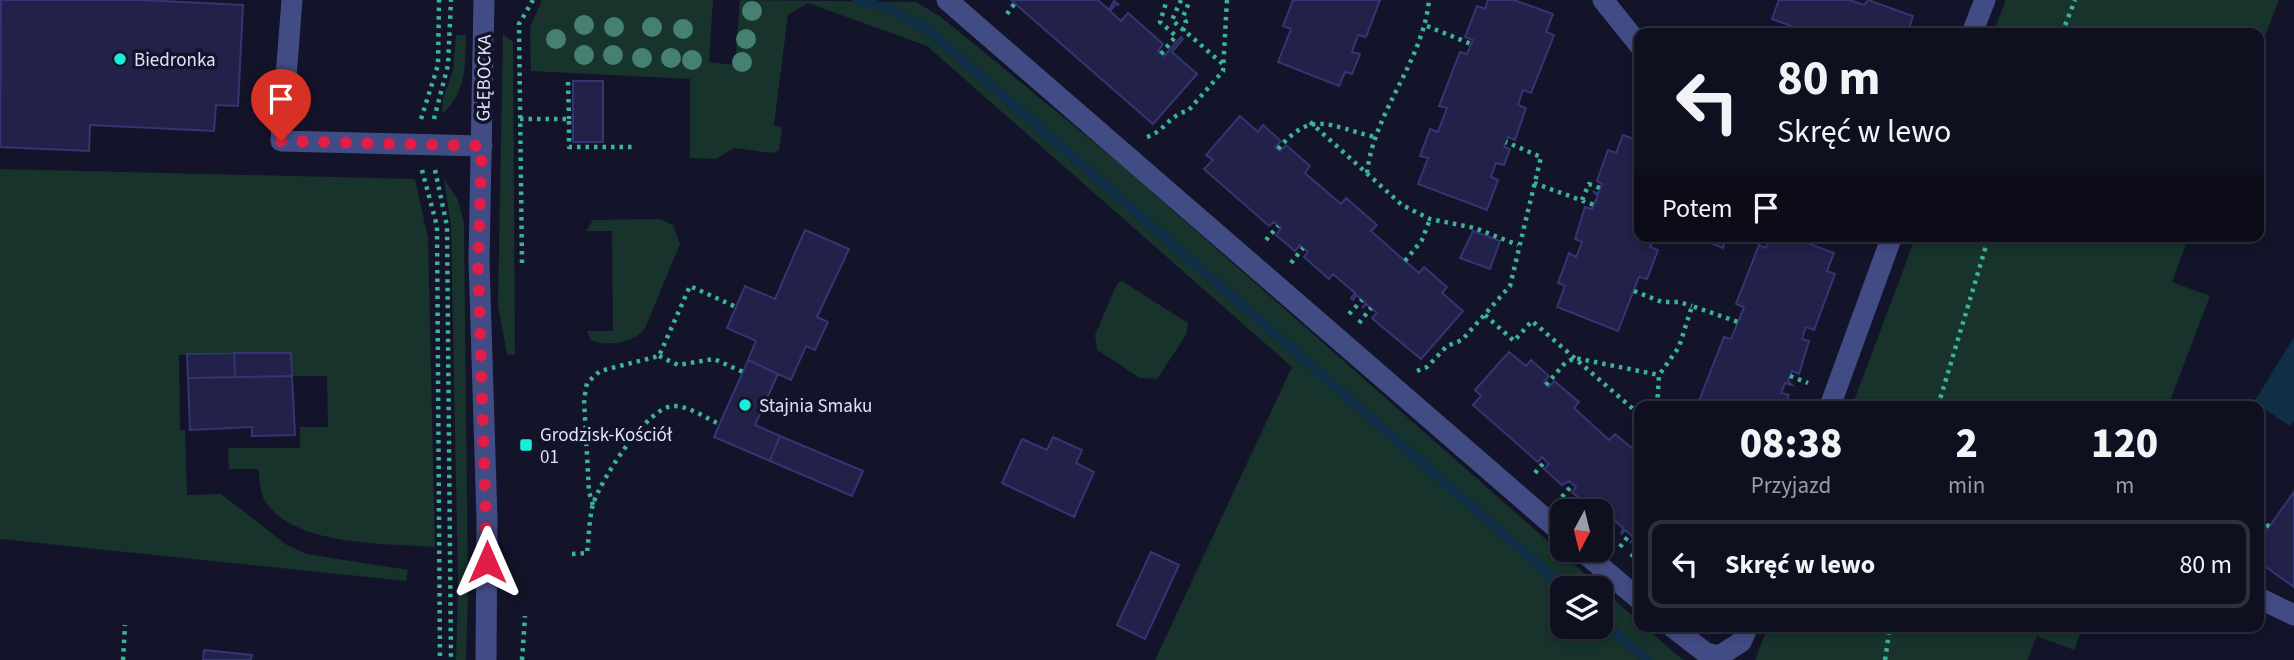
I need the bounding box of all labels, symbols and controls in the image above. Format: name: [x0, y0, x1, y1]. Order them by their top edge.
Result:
street label: GŁĘBOCKA: [470, 34, 499, 122]
text: 80 m: [1777, 44, 1881, 114]
place label: Biedronka: [134, 47, 216, 74]
marker: Biedronka: [112, 51, 128, 67]
icon: left: [1662, 56, 1753, 147]
pin: [251, 69, 311, 141]
icon: arrive: [262, 80, 300, 118]
text: Skręć w lewo: [1777, 109, 1951, 155]
icon: arrive: [1747, 189, 1785, 227]
text: Potem: [1662, 190, 1733, 227]
place label: Stajnia Smaku: [759, 393, 872, 420]
marker: Stajnia Smaku: [737, 397, 753, 413]
text: 08:38: [1740, 414, 1842, 474]
text: 2: [1955, 414, 1978, 474]
text: 120: [2091, 414, 2158, 474]
place label: Grodzisk-Kościół 01: [540, 422, 673, 471]
marker: Grodzisk-Kościół 01: [518, 437, 534, 453]
text: Przyjazd: [1751, 469, 1831, 502]
text: min: [1948, 469, 1985, 502]
text: m: [2115, 469, 2134, 502]
north arrow: [1550, 499, 1614, 562]
map controls: [1550, 499, 1613, 639]
position arrow: [450, 525, 524, 599]
icon: left: [1666, 545, 1704, 583]
text: Skręć w lewo: [1725, 546, 1875, 583]
text: 80 m: [2179, 546, 2232, 583]
button: layers: [1550, 576, 1613, 639]

